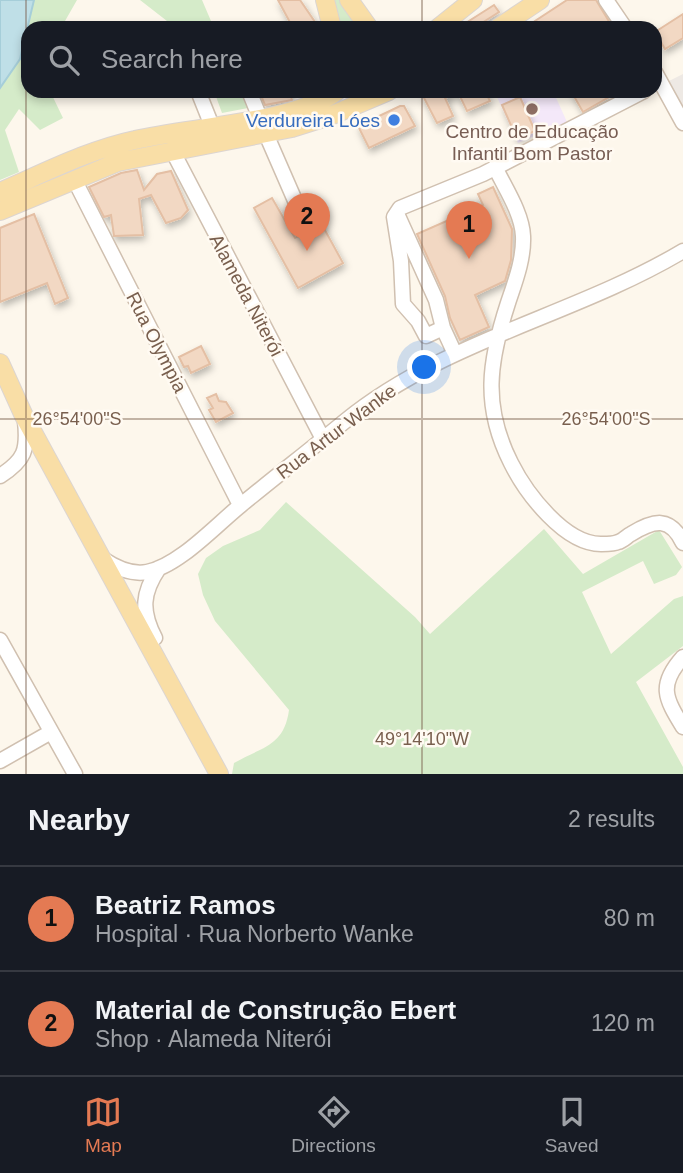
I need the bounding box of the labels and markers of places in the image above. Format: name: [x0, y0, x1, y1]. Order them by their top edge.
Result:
marker: Centro de Educação Infantil Bom Pastor: [524, 101, 540, 117]
place label: Verdureira Lóes: [246, 110, 380, 131]
marker: Verdureira Lóes: [386, 112, 402, 128]
place label: Centro de Educação Infantil Bom Pastor: [445, 121, 619, 164]
pin: 2: [284, 193, 330, 251]
pin: 1: [446, 201, 492, 259]

